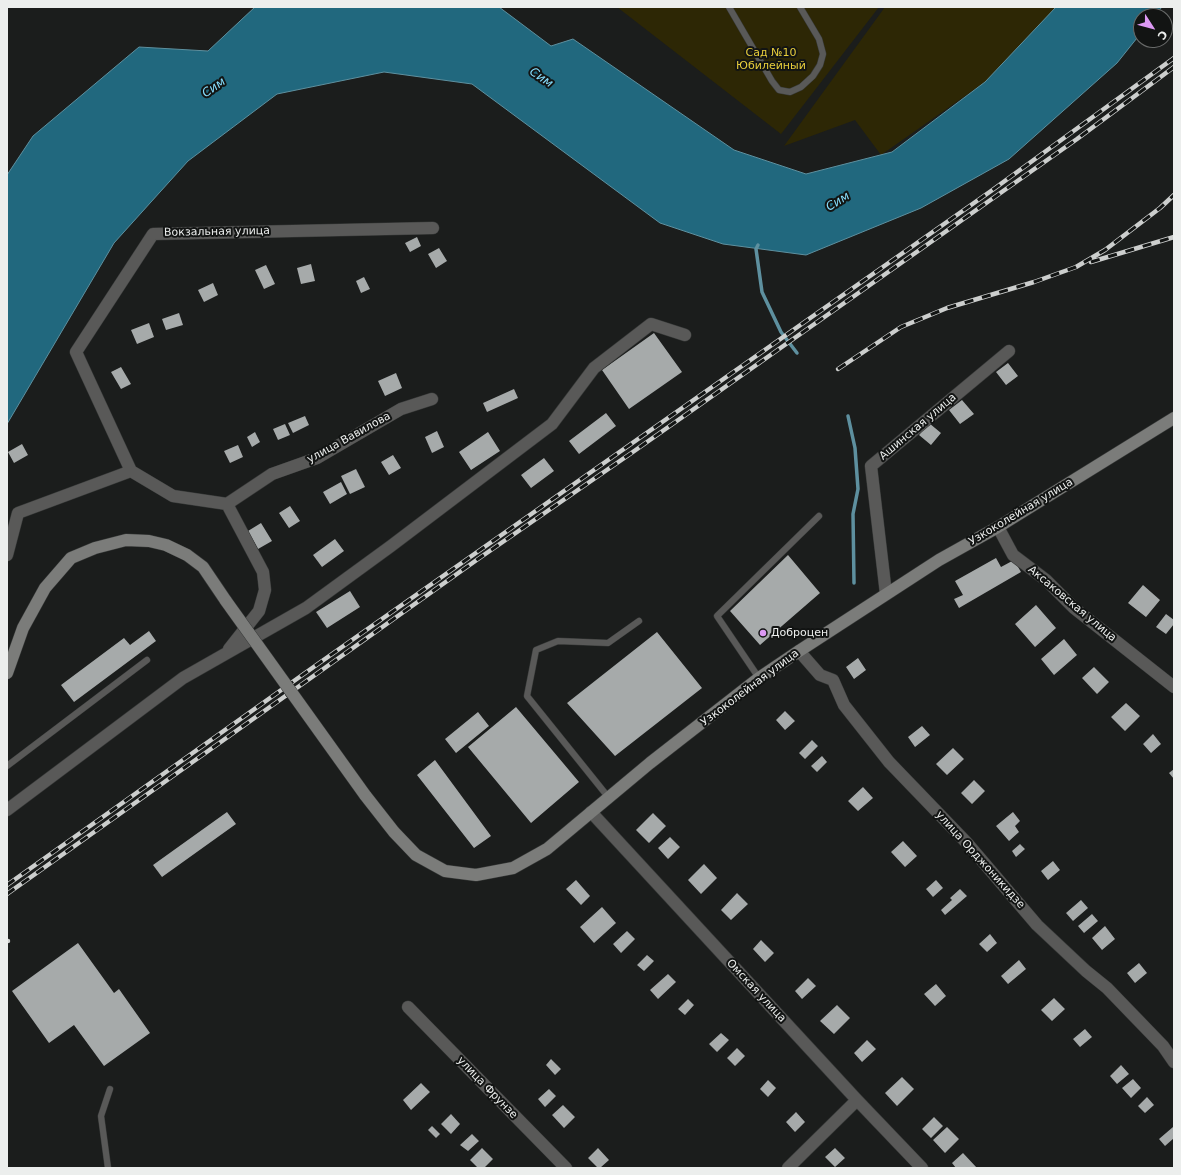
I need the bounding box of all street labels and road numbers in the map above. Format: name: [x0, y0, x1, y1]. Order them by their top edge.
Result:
street label: Вокзальная улица: [164, 224, 270, 240]
street label: Ашинская улица: [877, 391, 959, 463]
street label: улица Вавилова: [305, 410, 393, 466]
street label: Узкоколейная улица: [967, 476, 1075, 548]
street label: Аксаковская улица: [1025, 563, 1119, 645]
street label: Узкоколейная улица: [698, 647, 802, 729]
street label: улица Орджоникидзе: [933, 809, 1027, 911]
street label: Омская улица: [723, 957, 789, 1025]
street label: улица Фрунзе: [454, 1054, 520, 1122]

